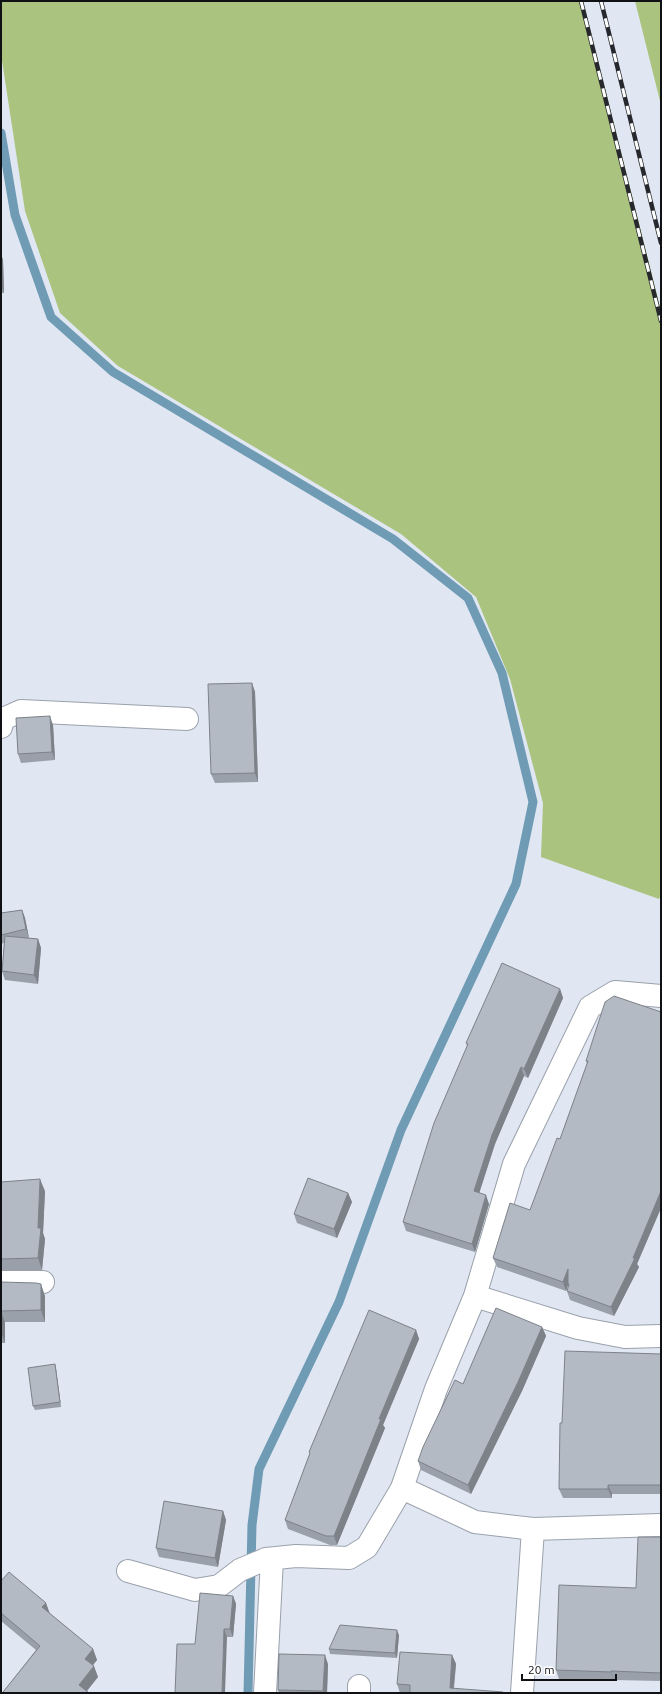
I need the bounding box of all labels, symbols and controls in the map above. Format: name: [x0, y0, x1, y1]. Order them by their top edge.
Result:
scale bar: [522, 1656, 616, 1682]
text: 20 m: [528, 1663, 555, 1676]

